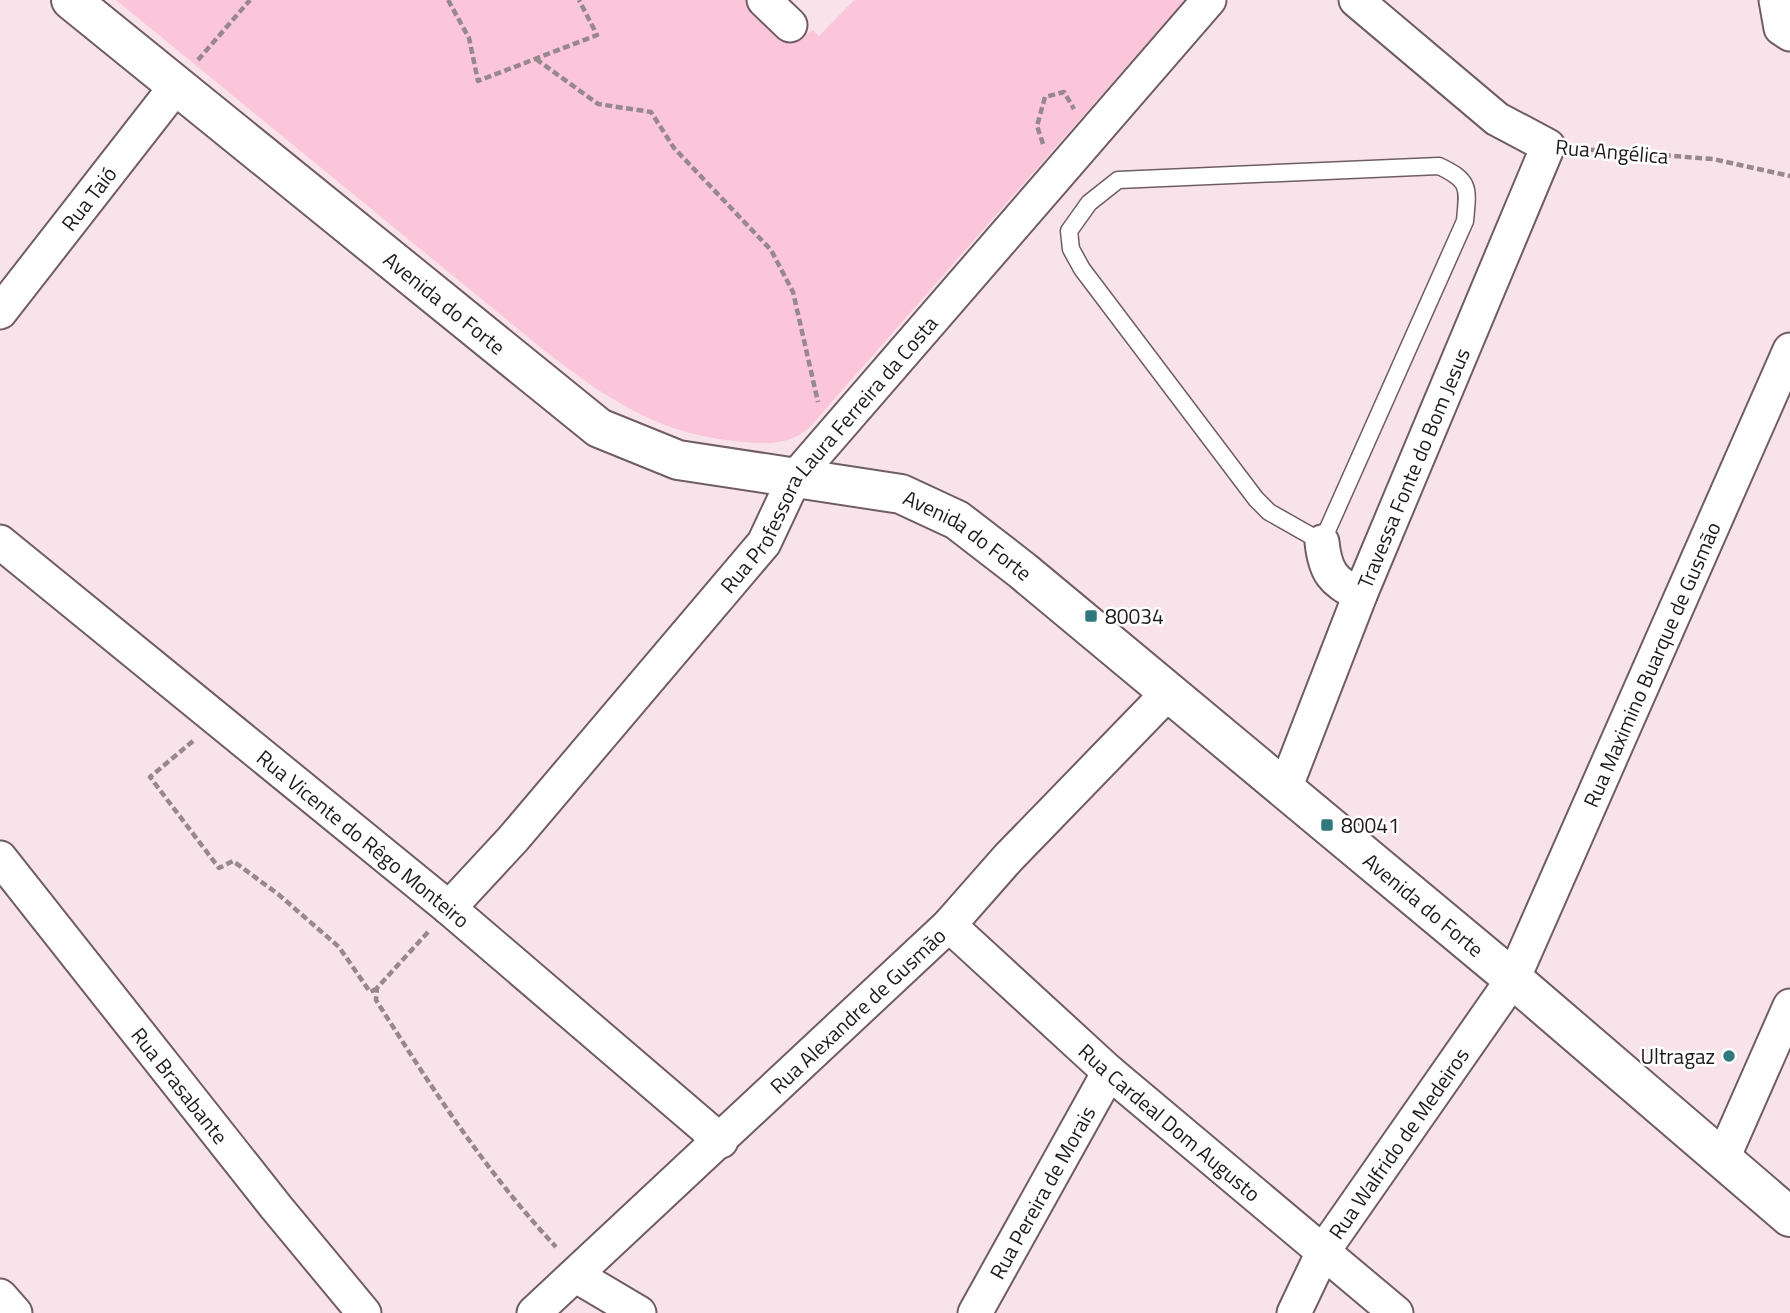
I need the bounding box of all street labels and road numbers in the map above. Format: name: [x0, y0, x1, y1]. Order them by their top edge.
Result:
street label: Rua Angélica: [1554, 130, 1670, 172]
street label: Rua Taió: [53, 159, 124, 238]
street label: Avenida do Forte: [377, 244, 512, 362]
street label: Rua Professora Laura Ferreira da Costa: [712, 308, 945, 600]
street label: Travessa Fonte do Bom Jesus: [1349, 343, 1478, 593]
street label: Avenida do Forte: [898, 481, 1039, 588]
street label: Rua Maximino Buarque de Gusmão: [1575, 516, 1729, 812]
street label: Rua Vicente do Rêgo Monteiro: [250, 742, 477, 935]
street label: Avenida do Forte: [1356, 845, 1491, 964]
street label: Rua Alexandre de Gusmão: [762, 920, 953, 1101]
street label: Rua Brasabante: [124, 1020, 236, 1151]
street label: Rua Cardeal Dom Augusto: [1071, 1035, 1268, 1209]
street label: Rua Walfrido de Medeiros: [1320, 1041, 1477, 1246]
street label: Rua Pereira de Morais: [981, 1100, 1103, 1285]

